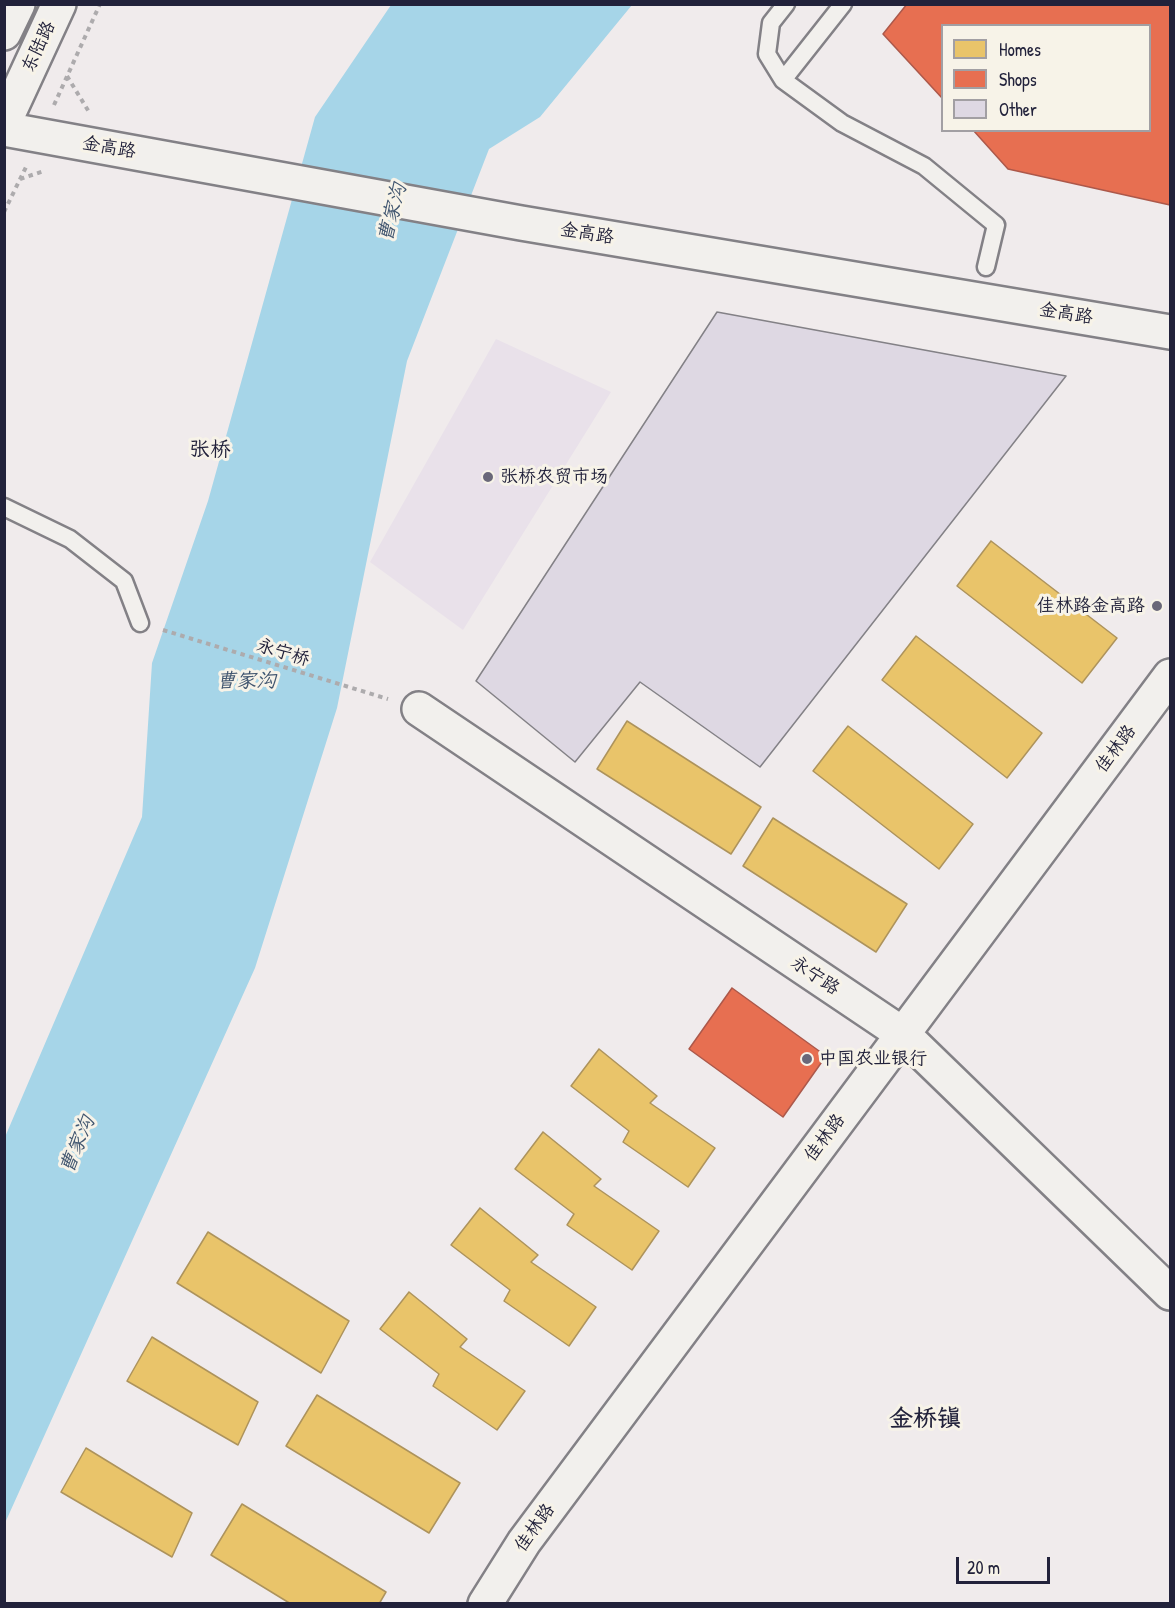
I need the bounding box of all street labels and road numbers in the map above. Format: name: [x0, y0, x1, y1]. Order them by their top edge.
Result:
street label: 东陆路: [18, 18, 60, 76]
street label: 金高路: [81, 133, 137, 163]
street label: 金高路: [559, 219, 615, 249]
street label: 金高路: [1038, 299, 1094, 329]
street label: 永宁桥: [254, 635, 312, 671]
street label: 佳林路: [1091, 721, 1141, 777]
street label: 永宁路: [787, 952, 843, 1000]
street label: 佳林路: [800, 1110, 850, 1166]
street label: 佳林路: [510, 1500, 560, 1556]

